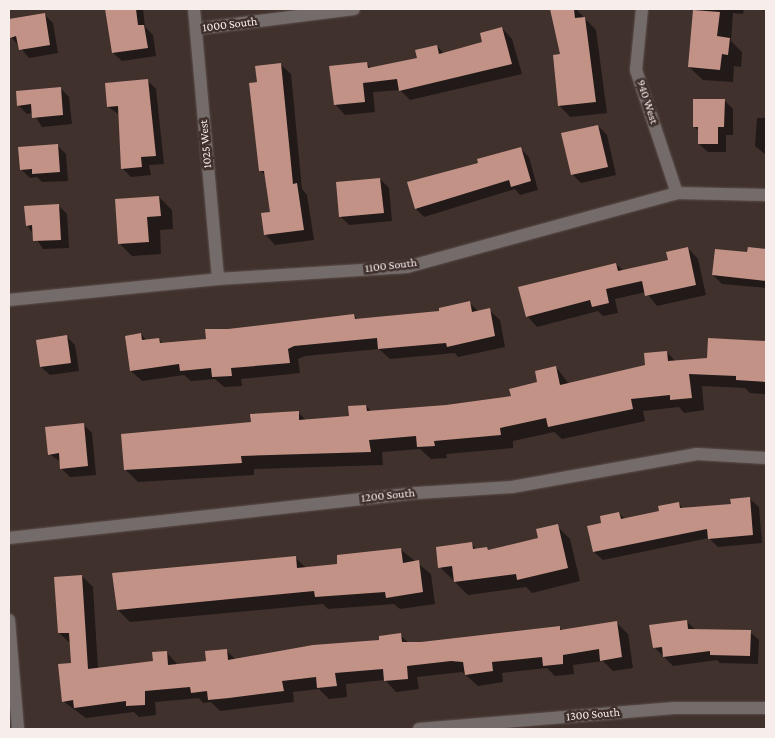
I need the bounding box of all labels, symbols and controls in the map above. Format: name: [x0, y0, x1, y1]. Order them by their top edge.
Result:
street label: 1000 South: [202, 15, 258, 35]
street label: 940 West: [633, 78, 661, 126]
street label: 1025 West: [197, 119, 215, 169]
street label: 1100 South: [364, 256, 418, 276]
street label: 1200 South: [360, 486, 416, 506]
street label: 1300 South: [566, 705, 620, 725]

